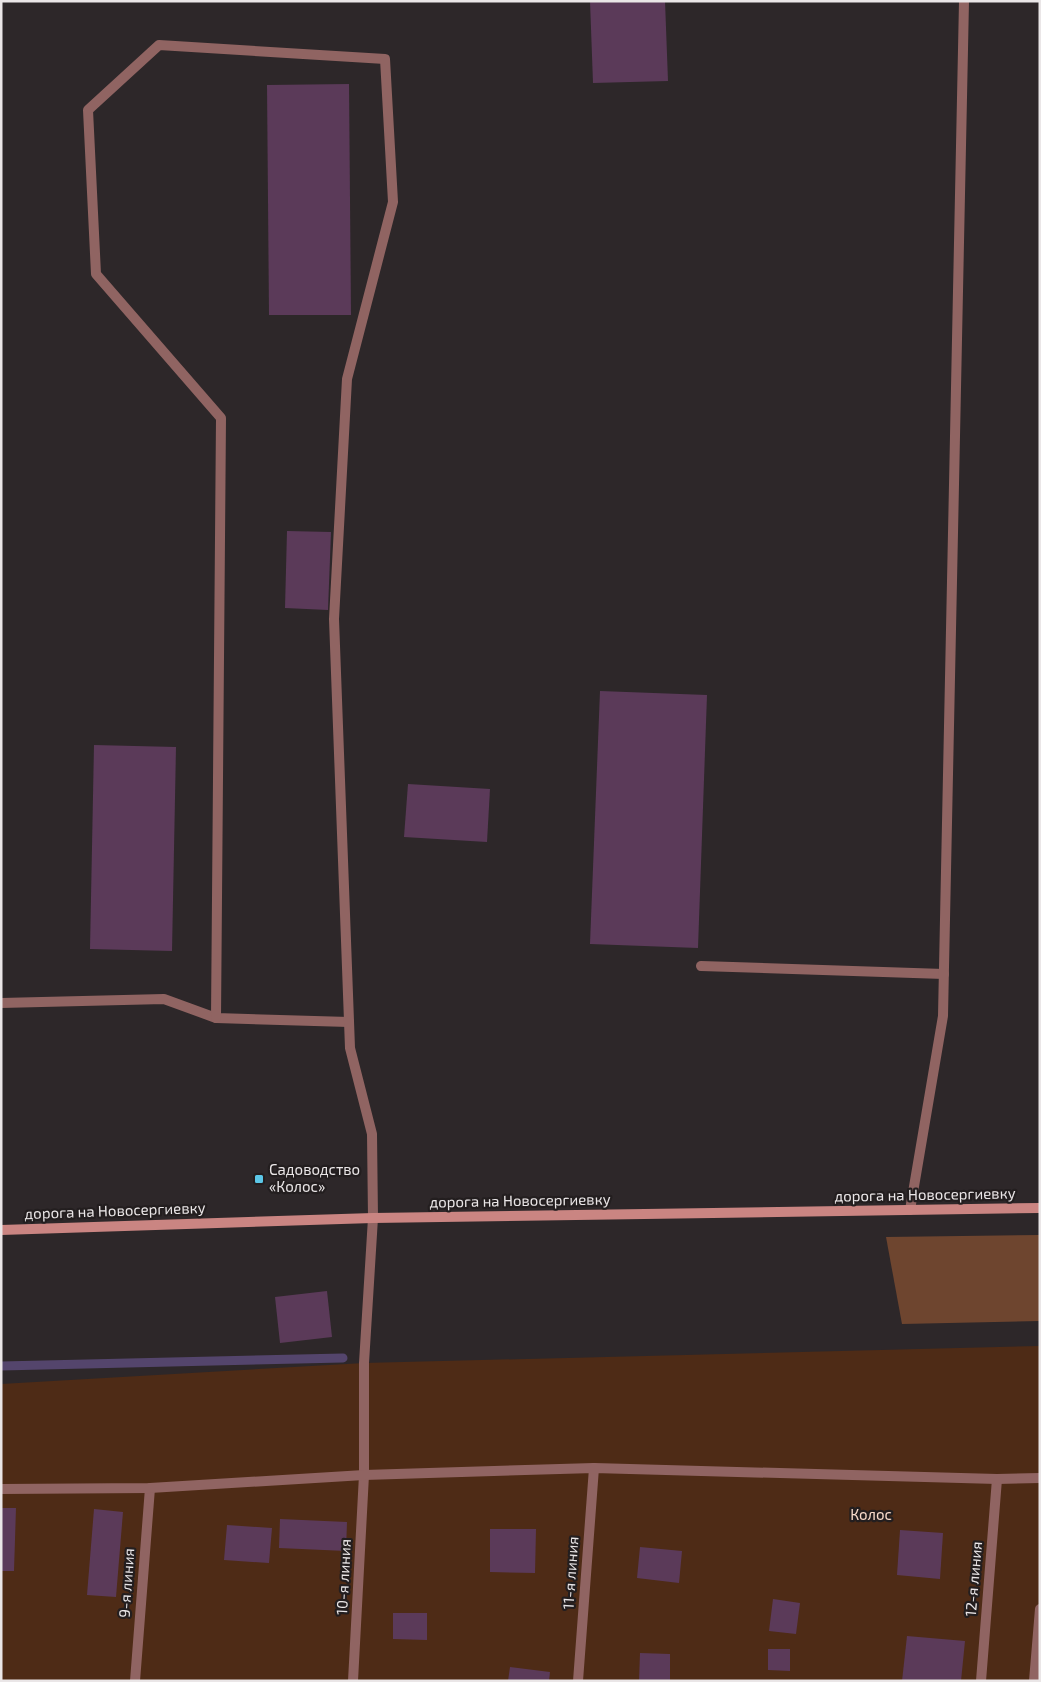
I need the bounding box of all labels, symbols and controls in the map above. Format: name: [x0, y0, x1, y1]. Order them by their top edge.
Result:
place label: Садоводство «Колос»: [269, 1160, 360, 1195]
marker: Садоводство «Колос»: [253, 1173, 265, 1185]
street label: дорога на Новосергиевку: [834, 1183, 1016, 1206]
street label: дорога на Новосергиевку: [429, 1189, 611, 1212]
street label: дорога на Новосергиевку: [24, 1198, 206, 1223]
park label: Колос: [850, 1505, 892, 1523]
street label: 11-я линия: [558, 1536, 582, 1610]
street label: 10-я линия: [332, 1538, 354, 1615]
street label: 12-я линия: [961, 1540, 985, 1617]
street label: 9-я линия: [115, 1548, 137, 1618]

